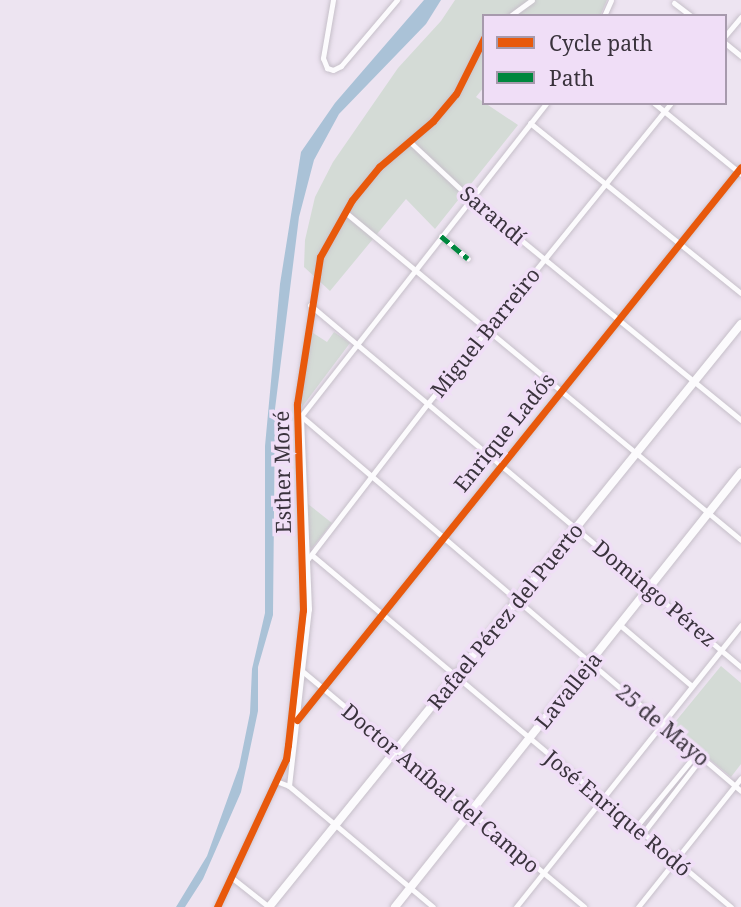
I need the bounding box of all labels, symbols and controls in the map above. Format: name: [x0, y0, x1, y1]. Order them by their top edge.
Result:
legend: [482, 14, 727, 105]
text: Cycle path: [549, 29, 653, 57]
text: Path: [549, 64, 594, 92]
street label: Sarandí: [455, 180, 531, 250]
street label: Miguel Barreiro: [425, 262, 545, 402]
street label: Enrique Ladós: [448, 368, 560, 496]
street label: Esther Moré: [268, 410, 296, 534]
street label: Rafael Pérez del Puerto: [422, 518, 588, 714]
street label: Domingo Pérez: [589, 534, 721, 652]
street label: Lavalleja: [529, 647, 607, 733]
street label: 25 de Mayo: [611, 679, 715, 771]
street label: Doctor Aníbal del Campo: [337, 698, 545, 878]
street label: José Enrique Rodó: [540, 745, 696, 881]

